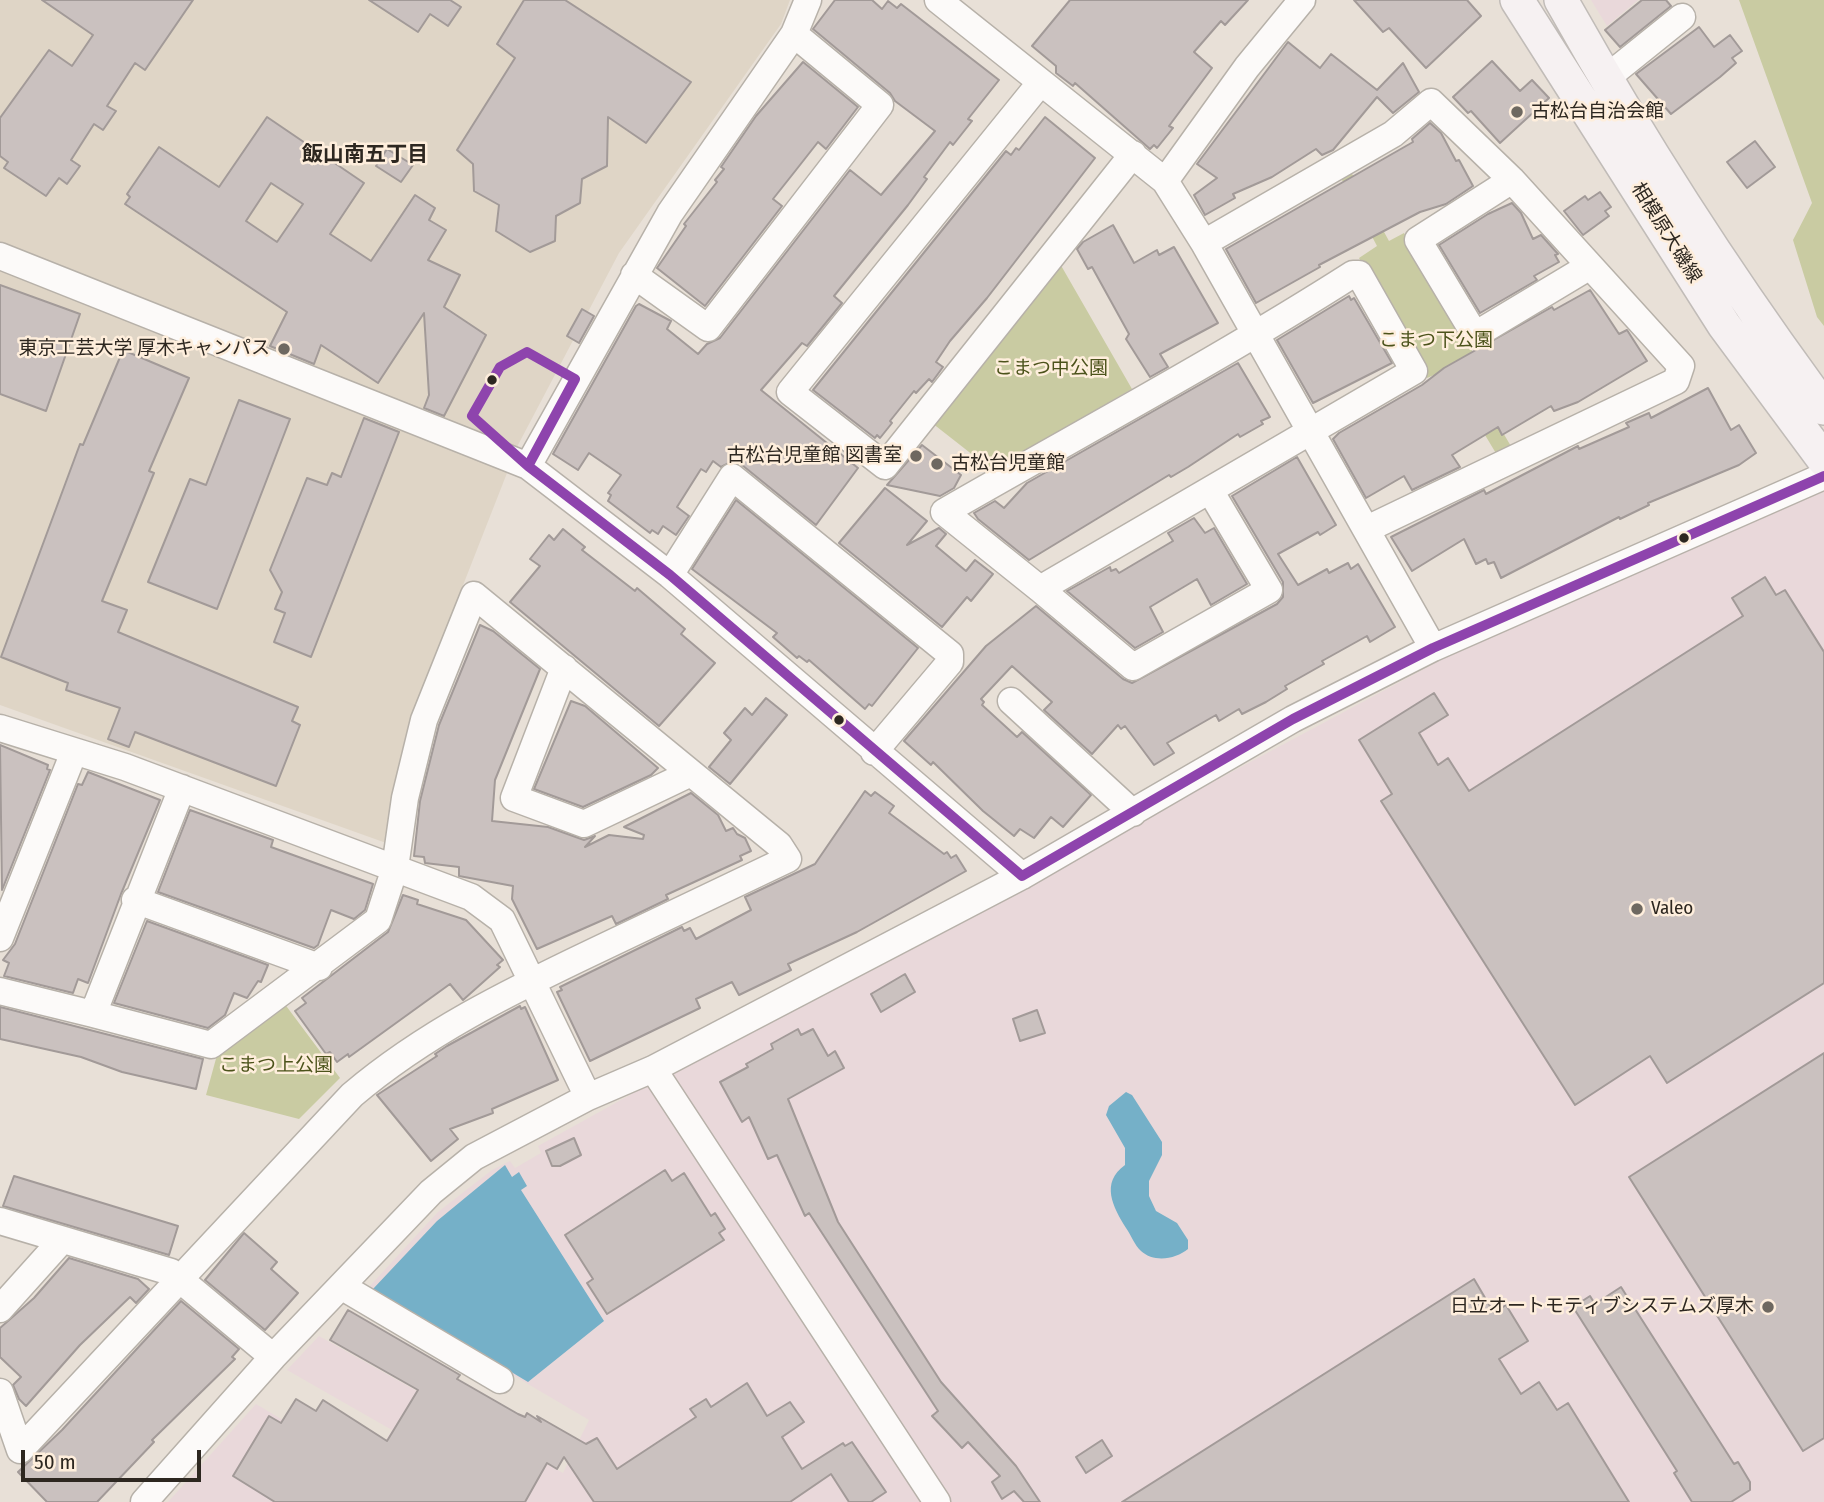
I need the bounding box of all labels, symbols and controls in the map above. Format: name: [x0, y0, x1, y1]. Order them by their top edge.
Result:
place label: 古松台自治会館: [1531, 101, 1664, 123]
marker: 古松台自治会館: [1509, 104, 1525, 120]
district label: 飯山南五丁目: [302, 142, 428, 168]
street label: 相模原大磯線: [1626, 179, 1706, 287]
park label: こまつ下公園: [1379, 330, 1493, 352]
place label: 東京工芸大学 厚木キャンパス: [19, 338, 270, 360]
marker: 東京工芸大学 厚木キャンパス: [276, 341, 292, 357]
park label: こまつ中公園: [994, 358, 1108, 380]
unlabelled marker: [485, 373, 499, 387]
place label: 古松台児童館 図書室: [727, 445, 902, 467]
marker: 古松台児童館 図書室: [908, 448, 924, 464]
place label: 古松台児童館: [951, 453, 1065, 475]
marker: 古松台児童館: [929, 456, 945, 472]
unlabelled marker: [1677, 531, 1691, 545]
unlabelled marker: [832, 713, 846, 727]
place label: Valeo: [1651, 898, 1693, 920]
marker: Valeo: [1629, 901, 1645, 917]
park label: こまつ上公園: [219, 1055, 333, 1077]
place label: 日立オートモティブシステムズ厚木: [1450, 1296, 1754, 1318]
marker: 日立オートモティブシステムズ厚木: [1760, 1299, 1776, 1315]
scale bar: [24, 1436, 205, 1480]
text: 50 m: [34, 1449, 76, 1475]

